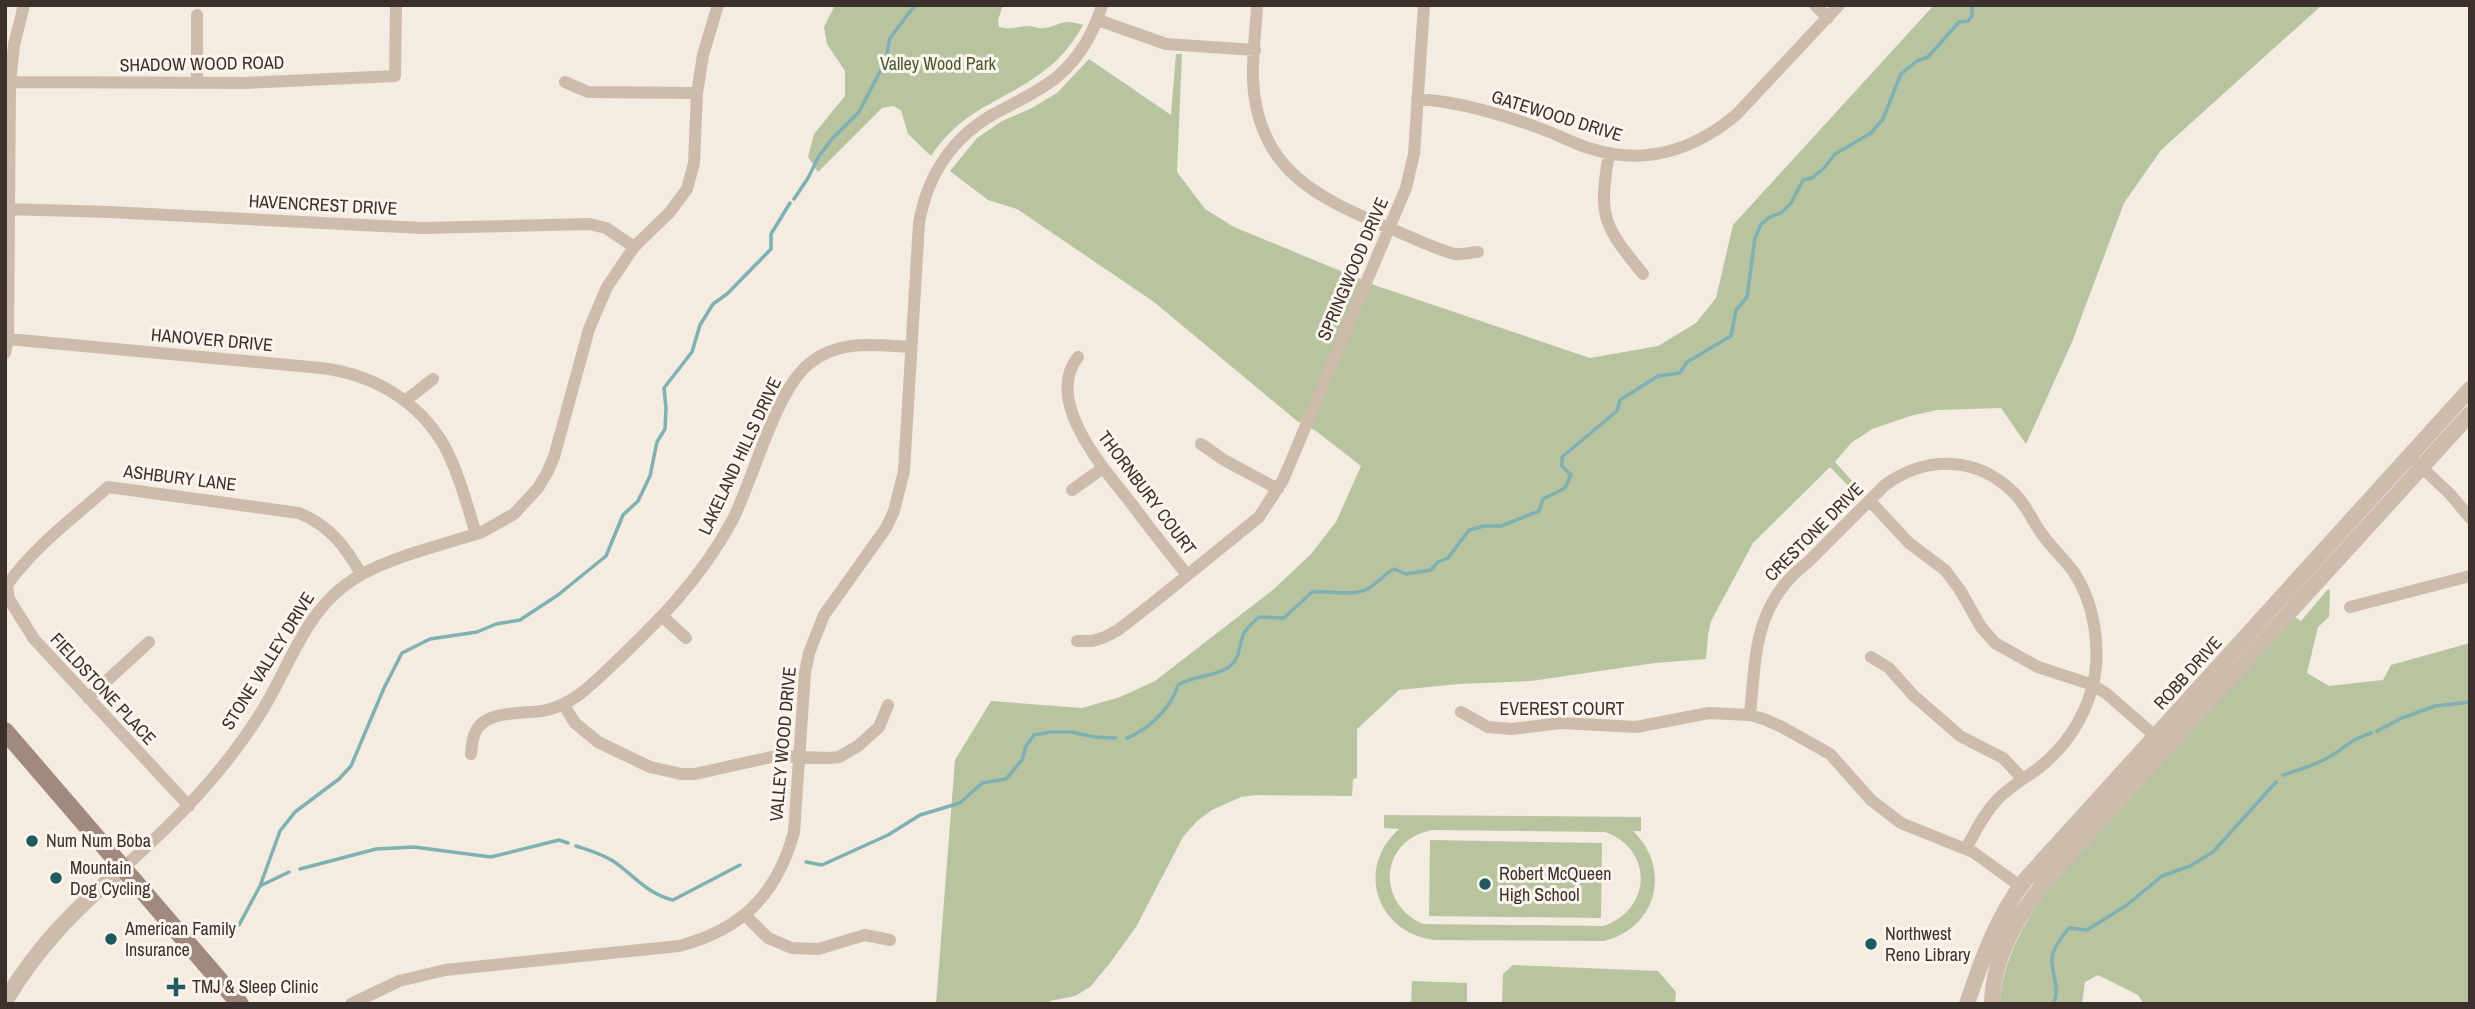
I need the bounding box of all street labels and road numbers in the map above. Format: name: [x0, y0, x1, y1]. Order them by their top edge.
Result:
street label: SHADOW WOOD ROAD: [119, 50, 285, 77]
street label: GATEWOOD DRIVE: [1489, 84, 1626, 147]
street label: HAVENCREST DRIVE: [248, 188, 398, 221]
street label: SPRINGWOOD DRIVE: [1311, 193, 1394, 344]
street label: HANOVER DRIVE: [150, 322, 274, 357]
street label: LAKELAND HILLS DRIVE: [692, 373, 787, 539]
street label: THORNBURY COURT: [1092, 426, 1202, 560]
street label: ASHBURY LANE: [121, 458, 238, 497]
street label: CRESTONE DRIVE: [1759, 477, 1869, 587]
street label: STONE VALLEY DRIVE: [215, 587, 320, 735]
street label: FIELDSTONE PLACE: [45, 627, 162, 750]
street label: ROBB DRIVE: [2148, 630, 2227, 715]
street label: VALLEY WOOD DRIVE: [763, 665, 802, 822]
street label: EVEREST COURT: [1500, 696, 1624, 721]

